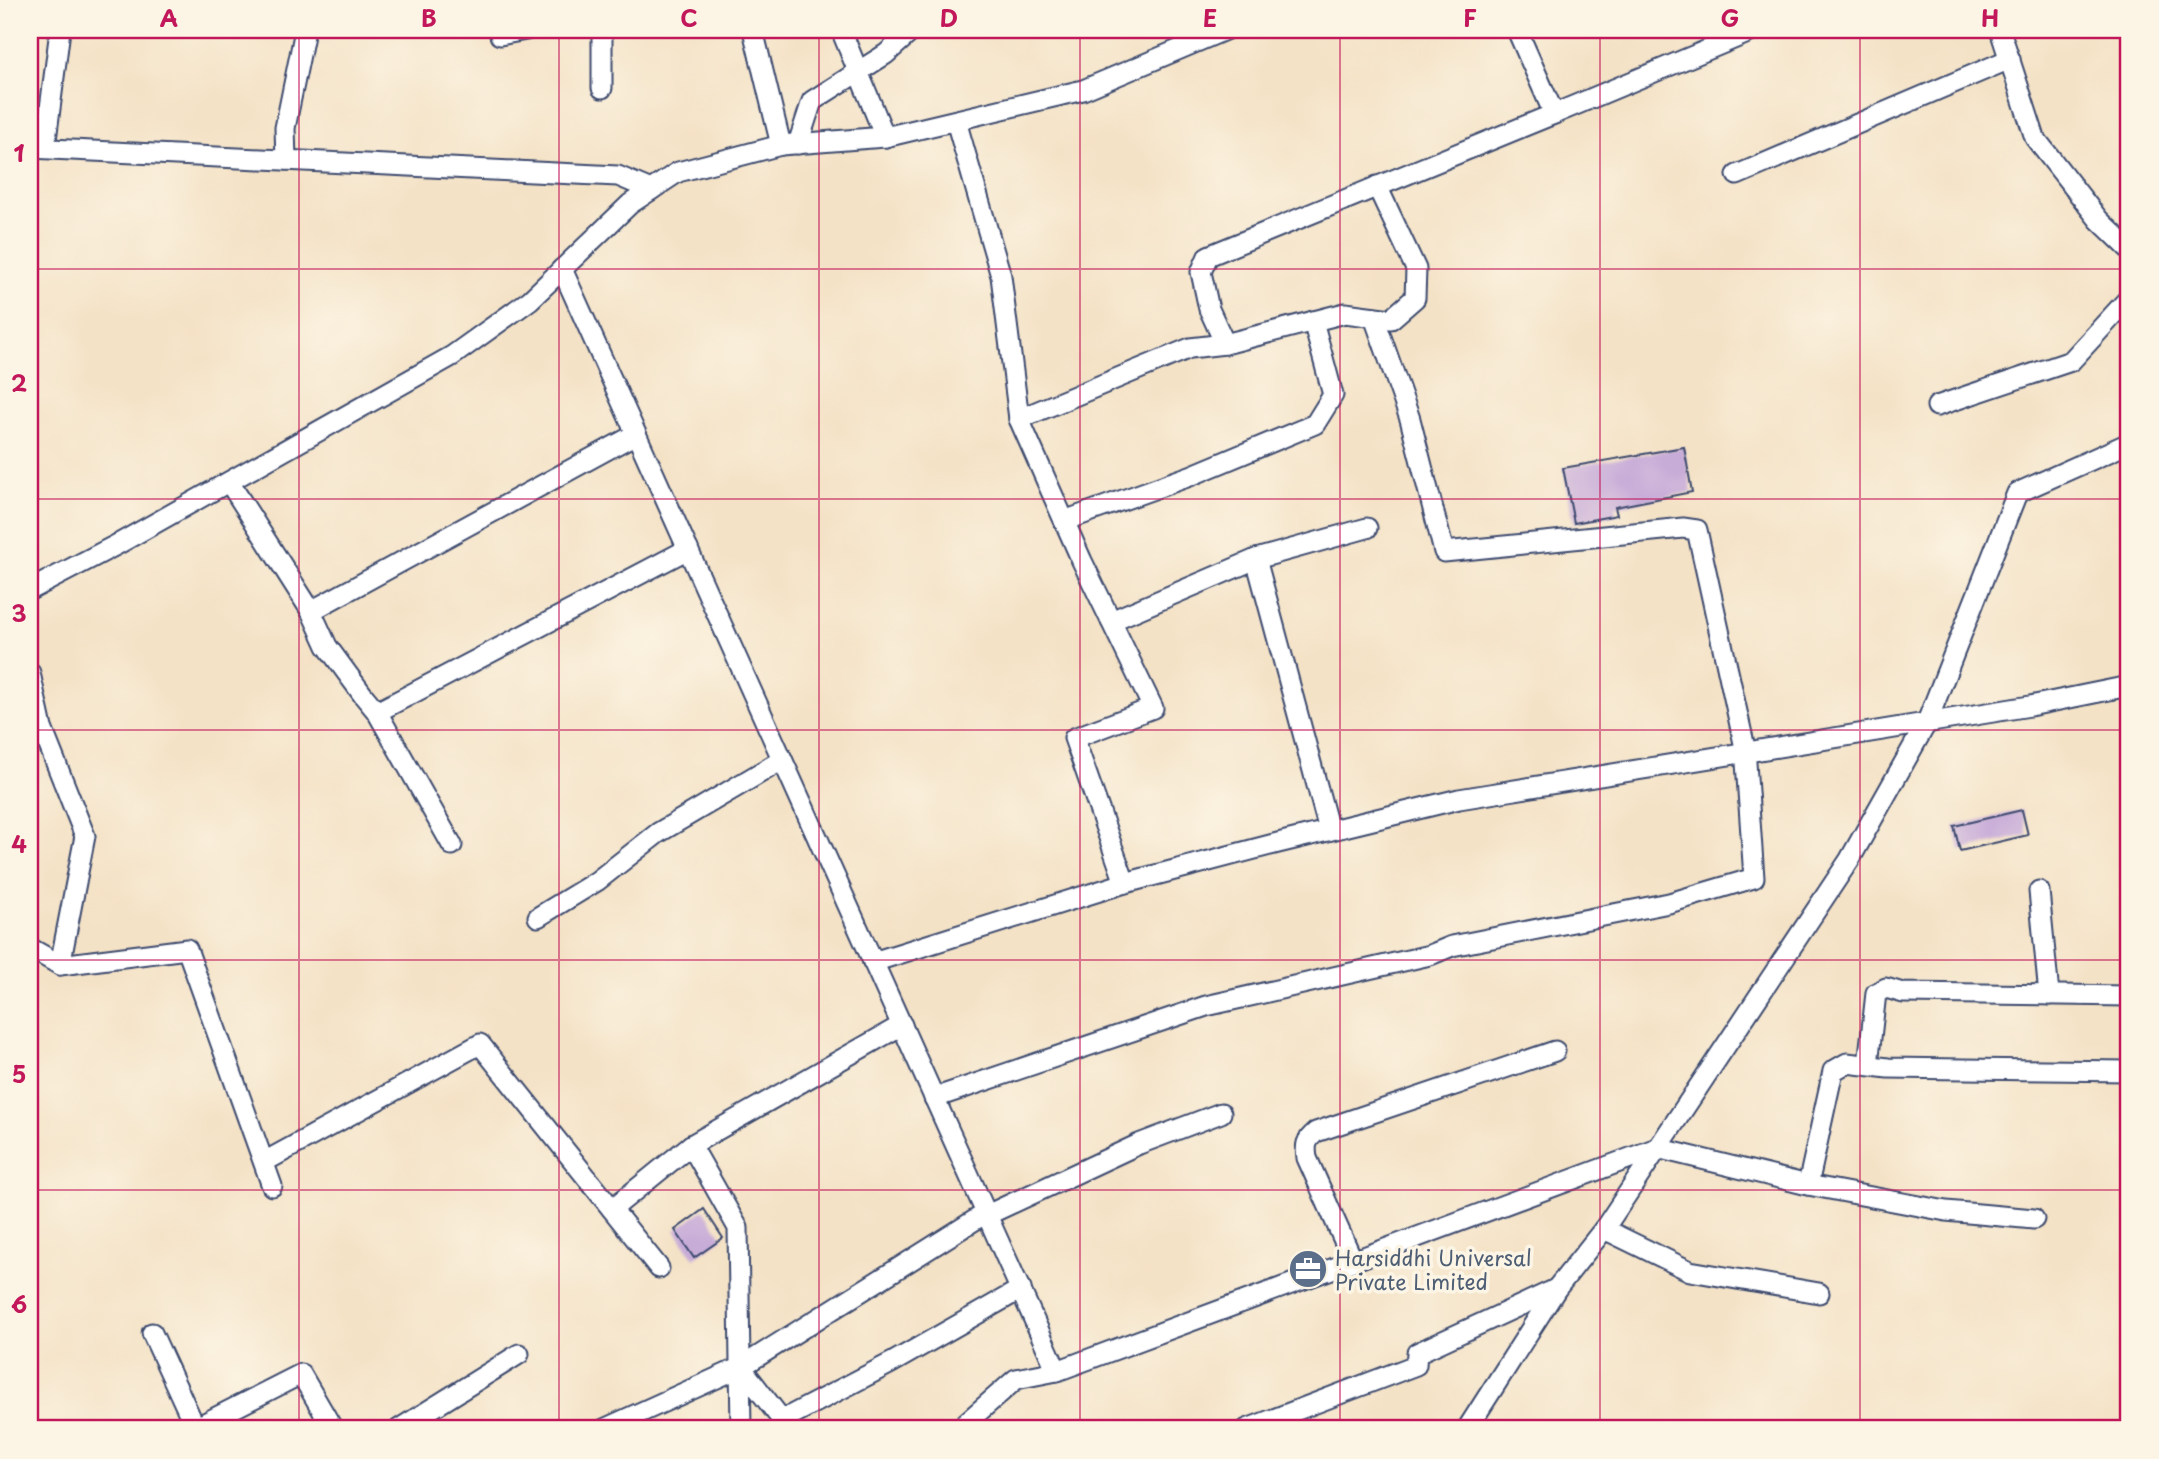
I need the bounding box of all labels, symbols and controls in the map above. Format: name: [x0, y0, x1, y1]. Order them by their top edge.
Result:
text: A: [160, 0, 178, 35]
text: B: [421, 0, 437, 35]
text: C: [680, 0, 698, 35]
text: D: [940, 0, 958, 35]
text: E: [1203, 0, 1217, 35]
text: F: [1463, 0, 1477, 35]
text: G: [1721, 0, 1739, 35]
text: H: [1981, 0, 1999, 35]
text: 1: [14, 135, 25, 170]
text: 2: [11, 365, 27, 400]
text: 3: [11, 595, 27, 630]
text: 4: [11, 826, 27, 861]
text: 5: [12, 1056, 26, 1091]
place label: Harsiddhi Universal Private Limited: [1335, 1241, 1532, 1297]
office icon: Harsiddhi Universal Private Limited: [1287, 1248, 1329, 1290]
text: 6: [11, 1286, 27, 1321]

